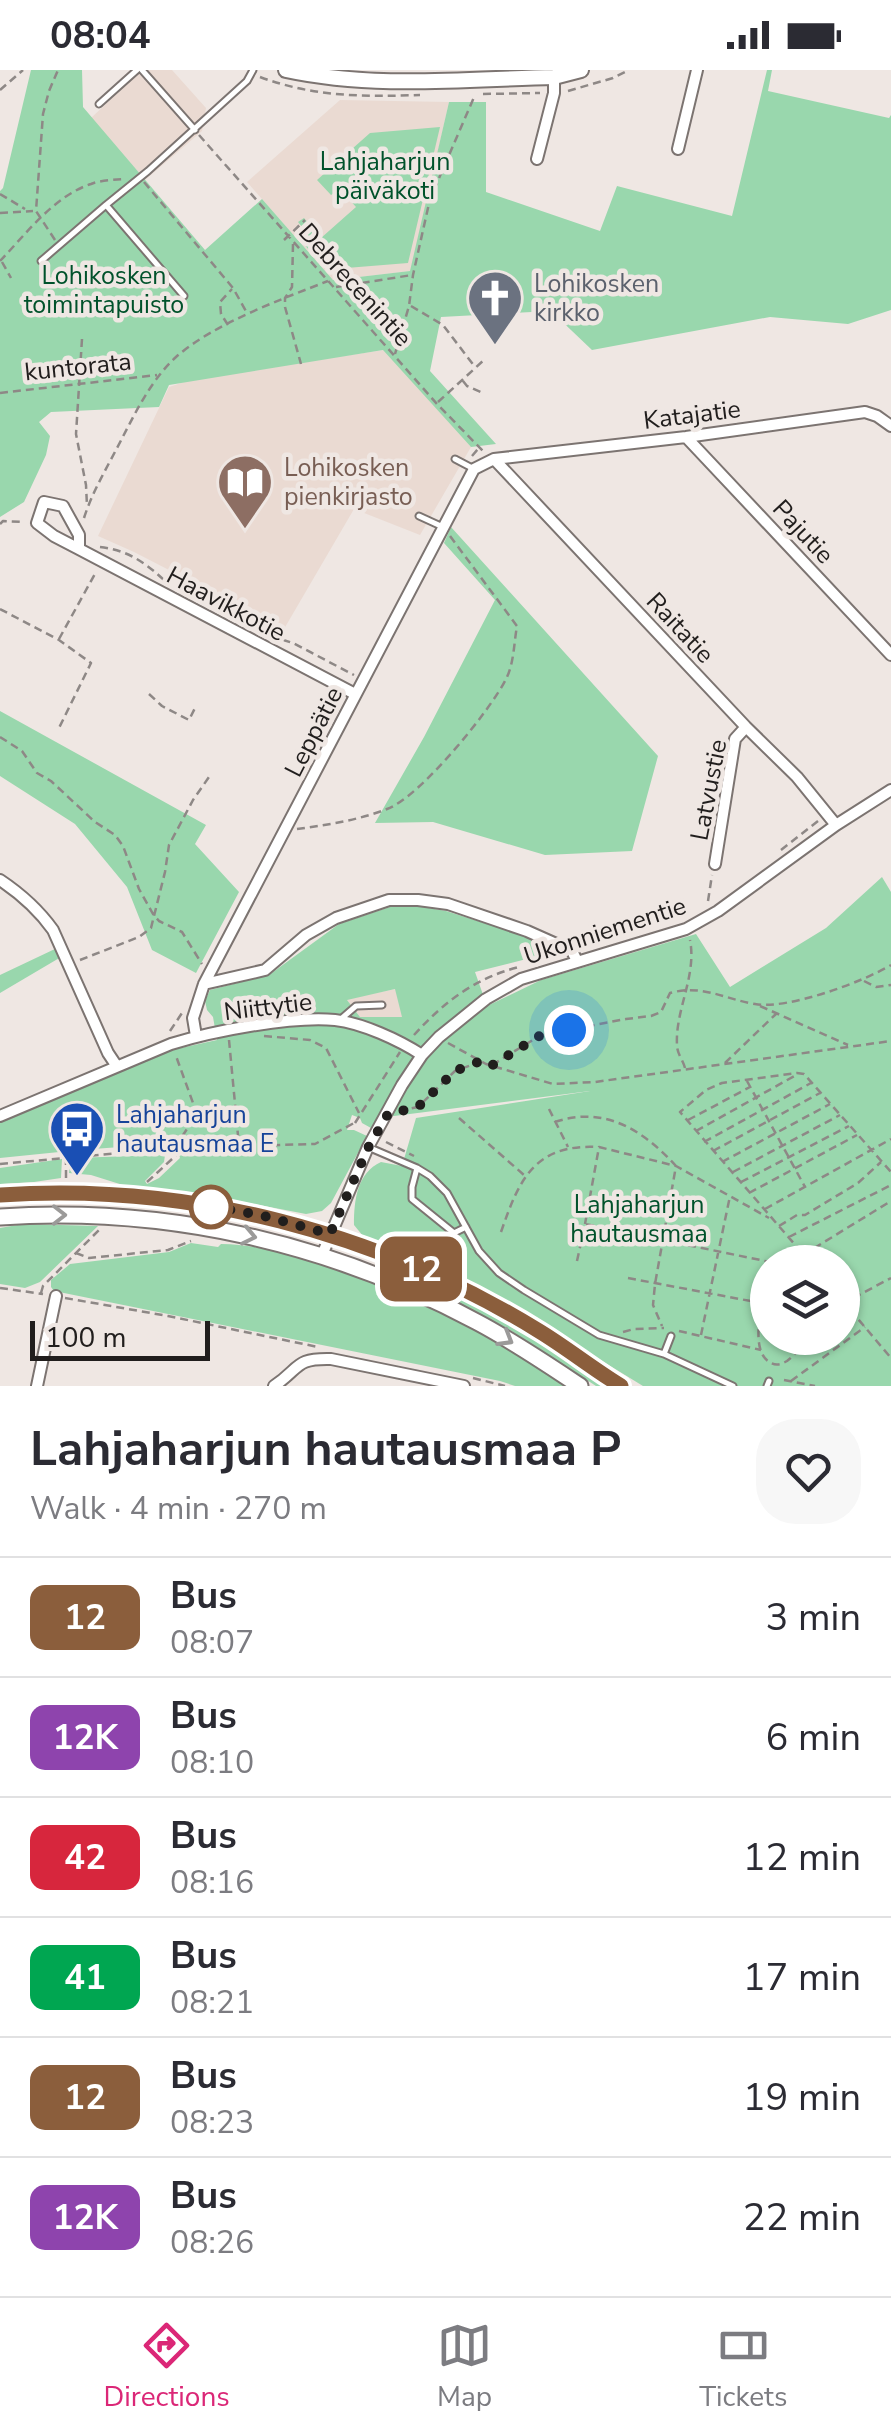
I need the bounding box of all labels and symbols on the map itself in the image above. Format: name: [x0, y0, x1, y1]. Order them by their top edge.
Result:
park label: Lahjaharjun päiväkoti: [320, 145, 450, 208]
street label: Debrecenintie: [290, 216, 420, 354]
park label: Lohikosken toimintapuisto: [24, 259, 184, 322]
place label: Lohikosken kirkko: [534, 267, 659, 330]
church icon: Lohikosken kirkko: [465, 268, 525, 347]
street label: kuntorata: [23, 344, 133, 390]
street label: Katajatie: [641, 392, 743, 438]
place label: Lohikosken pienkirjasto: [284, 451, 413, 514]
library icon: Lohikosken pienkirjasto: [215, 452, 275, 531]
street label: Pajutie: [765, 493, 841, 571]
street label: Haavikkotie: [160, 558, 292, 650]
street label: Raitatie: [638, 585, 722, 671]
street label: Leppätie: [277, 681, 351, 783]
street label: Latvustie: [683, 737, 735, 843]
street label: Ukonniementie: [520, 889, 690, 973]
street label: Niittytie: [222, 985, 314, 1029]
your location: [544, 1005, 594, 1055]
place label: Lahjaharjun hautausmaa E: [116, 1098, 274, 1161]
bus stop icon: Lahjaharjun hautausmaa E: [47, 1099, 107, 1178]
unlabelled marker: [190, 1186, 232, 1228]
park label: Lahjaharjun hautausmaa: [570, 1188, 708, 1251]
one-way arrow: [52, 1204, 68, 1226]
one-way arrow: [240, 1224, 257, 1245]
line badge: 12: [376, 1236, 466, 1302]
scale bar: [30, 1316, 210, 1360]
one-way arrow: [495, 1327, 513, 1346]

